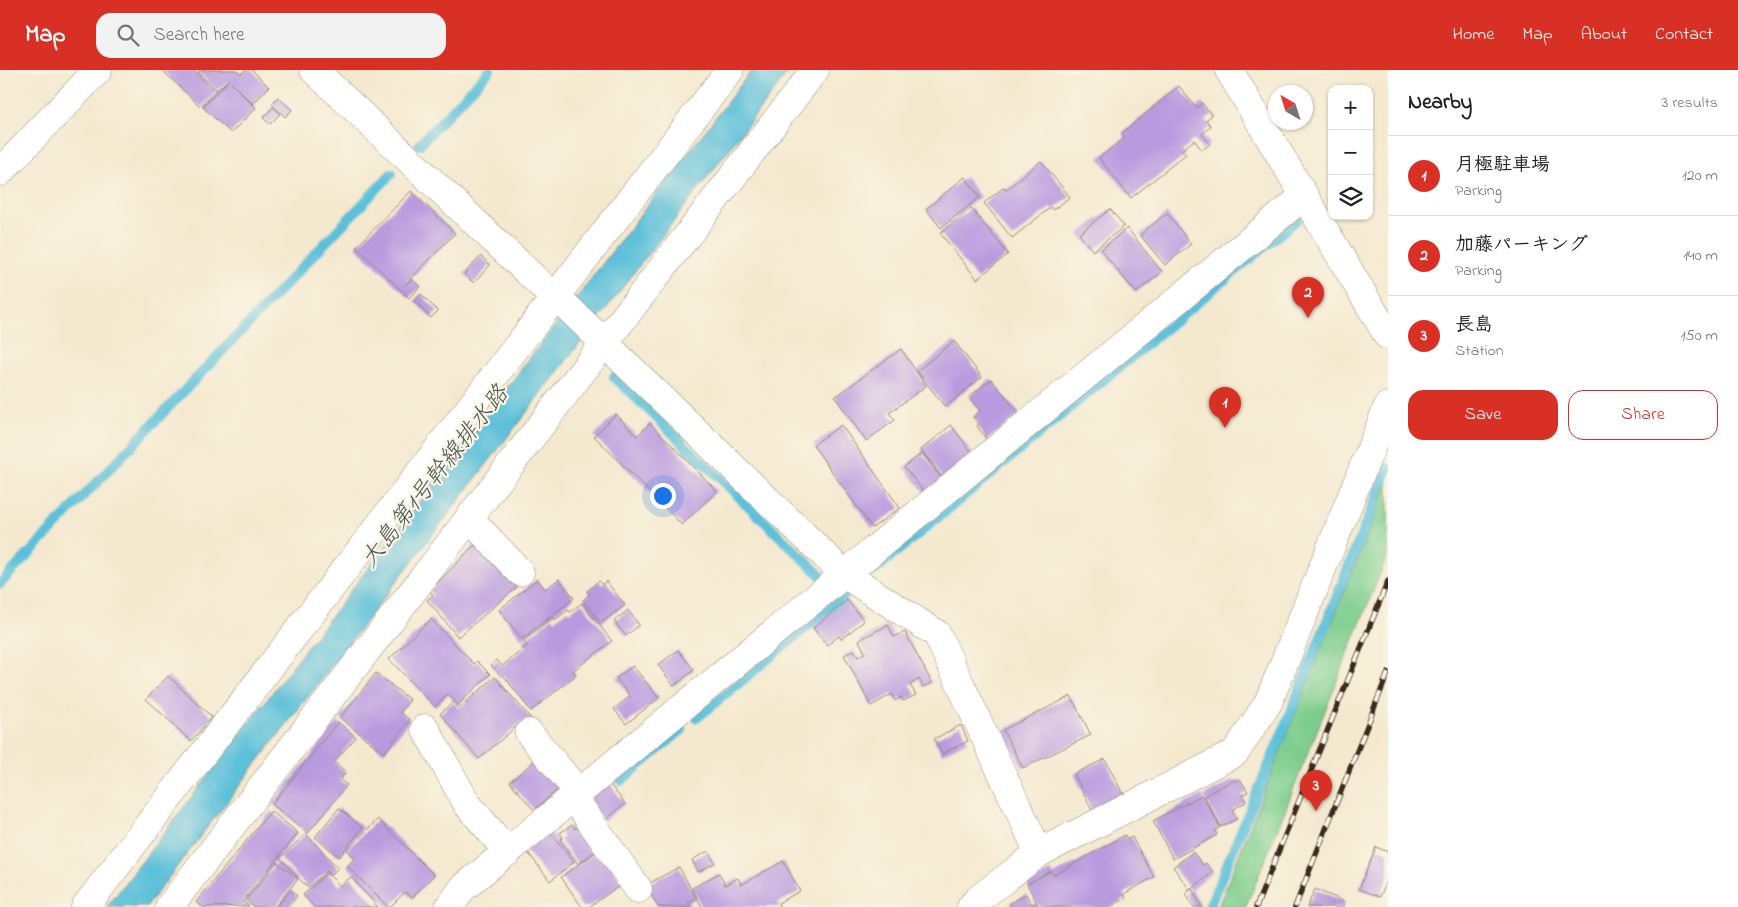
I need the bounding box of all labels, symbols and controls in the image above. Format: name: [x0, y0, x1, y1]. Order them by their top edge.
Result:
search box: [96, 13, 446, 58]
text: Map: [25, 18, 66, 53]
icon: search: [114, 21, 142, 49]
text: Search here: [154, 22, 245, 49]
text: Home: [1453, 22, 1494, 48]
text: Map: [1522, 22, 1553, 48]
text: About: [1581, 22, 1627, 48]
text: Contact: [1655, 22, 1713, 48]
north arrow: [1268, 85, 1313, 130]
map controls: [1328, 85, 1373, 220]
button: +: [1328, 85, 1373, 130]
text: Nearby: [1408, 88, 1472, 118]
text: 3 results: [1662, 91, 1718, 115]
button: −: [1328, 130, 1373, 175]
text: 月極駐車場: [1455, 152, 1550, 179]
text: 1: [1421, 164, 1427, 188]
text: 120 m: [1682, 164, 1718, 188]
button: layers: [1328, 175, 1373, 220]
text: Parking: [1455, 179, 1502, 203]
text: 加藤パーキング: [1455, 232, 1588, 259]
text: 2: [1420, 244, 1428, 268]
text: 140 m: [1683, 244, 1718, 268]
text: Parking: [1455, 259, 1502, 283]
pin: 2: [1292, 277, 1324, 318]
text: 長島: [1455, 312, 1493, 339]
text: 3: [1421, 324, 1427, 348]
text: 150 m: [1680, 324, 1718, 348]
text: Station: [1455, 339, 1504, 363]
water label: 大島第1号幹線排水路: [353, 377, 520, 576]
pin: 1: [1209, 387, 1241, 428]
button: Save: [1408, 390, 1558, 440]
button: Share: [1568, 390, 1718, 440]
your location: [650, 483, 676, 509]
pin: 3: [1300, 770, 1332, 811]

